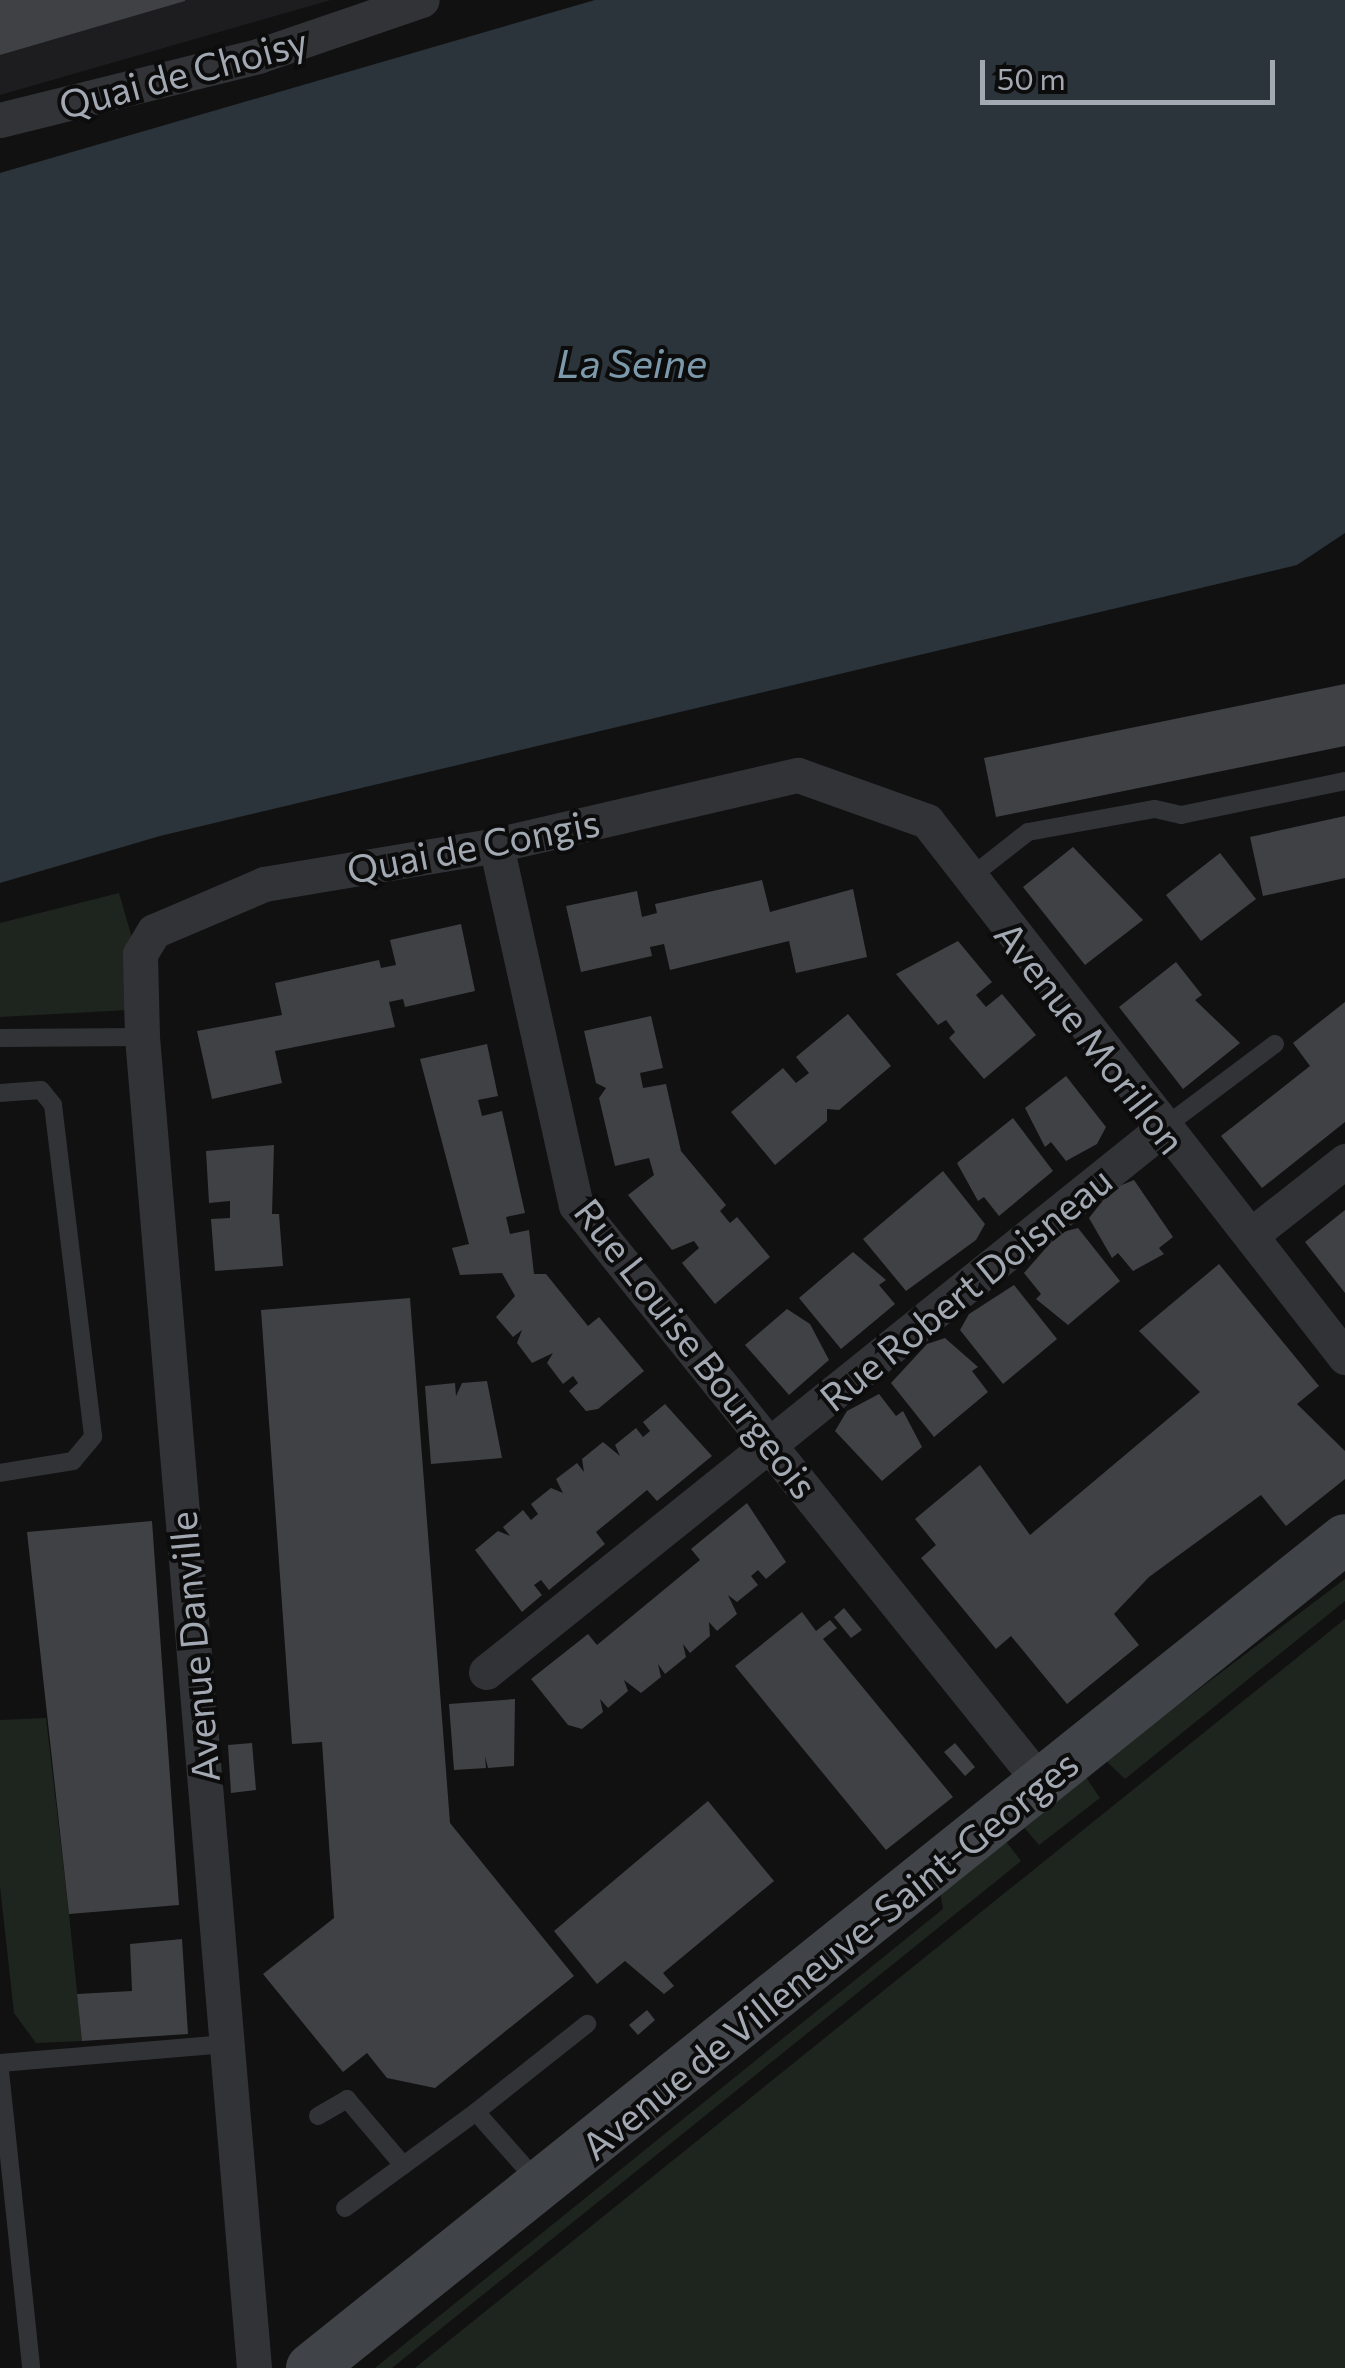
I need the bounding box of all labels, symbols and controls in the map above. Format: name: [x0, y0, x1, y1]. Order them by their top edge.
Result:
street label: Quai de Choisy: [54, 17, 312, 127]
scale bar: [985, 40, 1280, 102]
text: 50 m: [997, 59, 1066, 96]
water label: La Seine: [557, 338, 707, 386]
street label: Quai de Congis: [343, 798, 603, 892]
street label: Avenue Morillon: [986, 912, 1196, 1162]
street label: Rue Robert Doisneau: [810, 1156, 1120, 1420]
street label: Rue Louise Bourgeois: [566, 1189, 828, 1507]
street label: Avenue Danville: [158, 1510, 228, 1784]
street label: Avenue de Villeneuve-Saint-Georges: [572, 1740, 1086, 2168]

